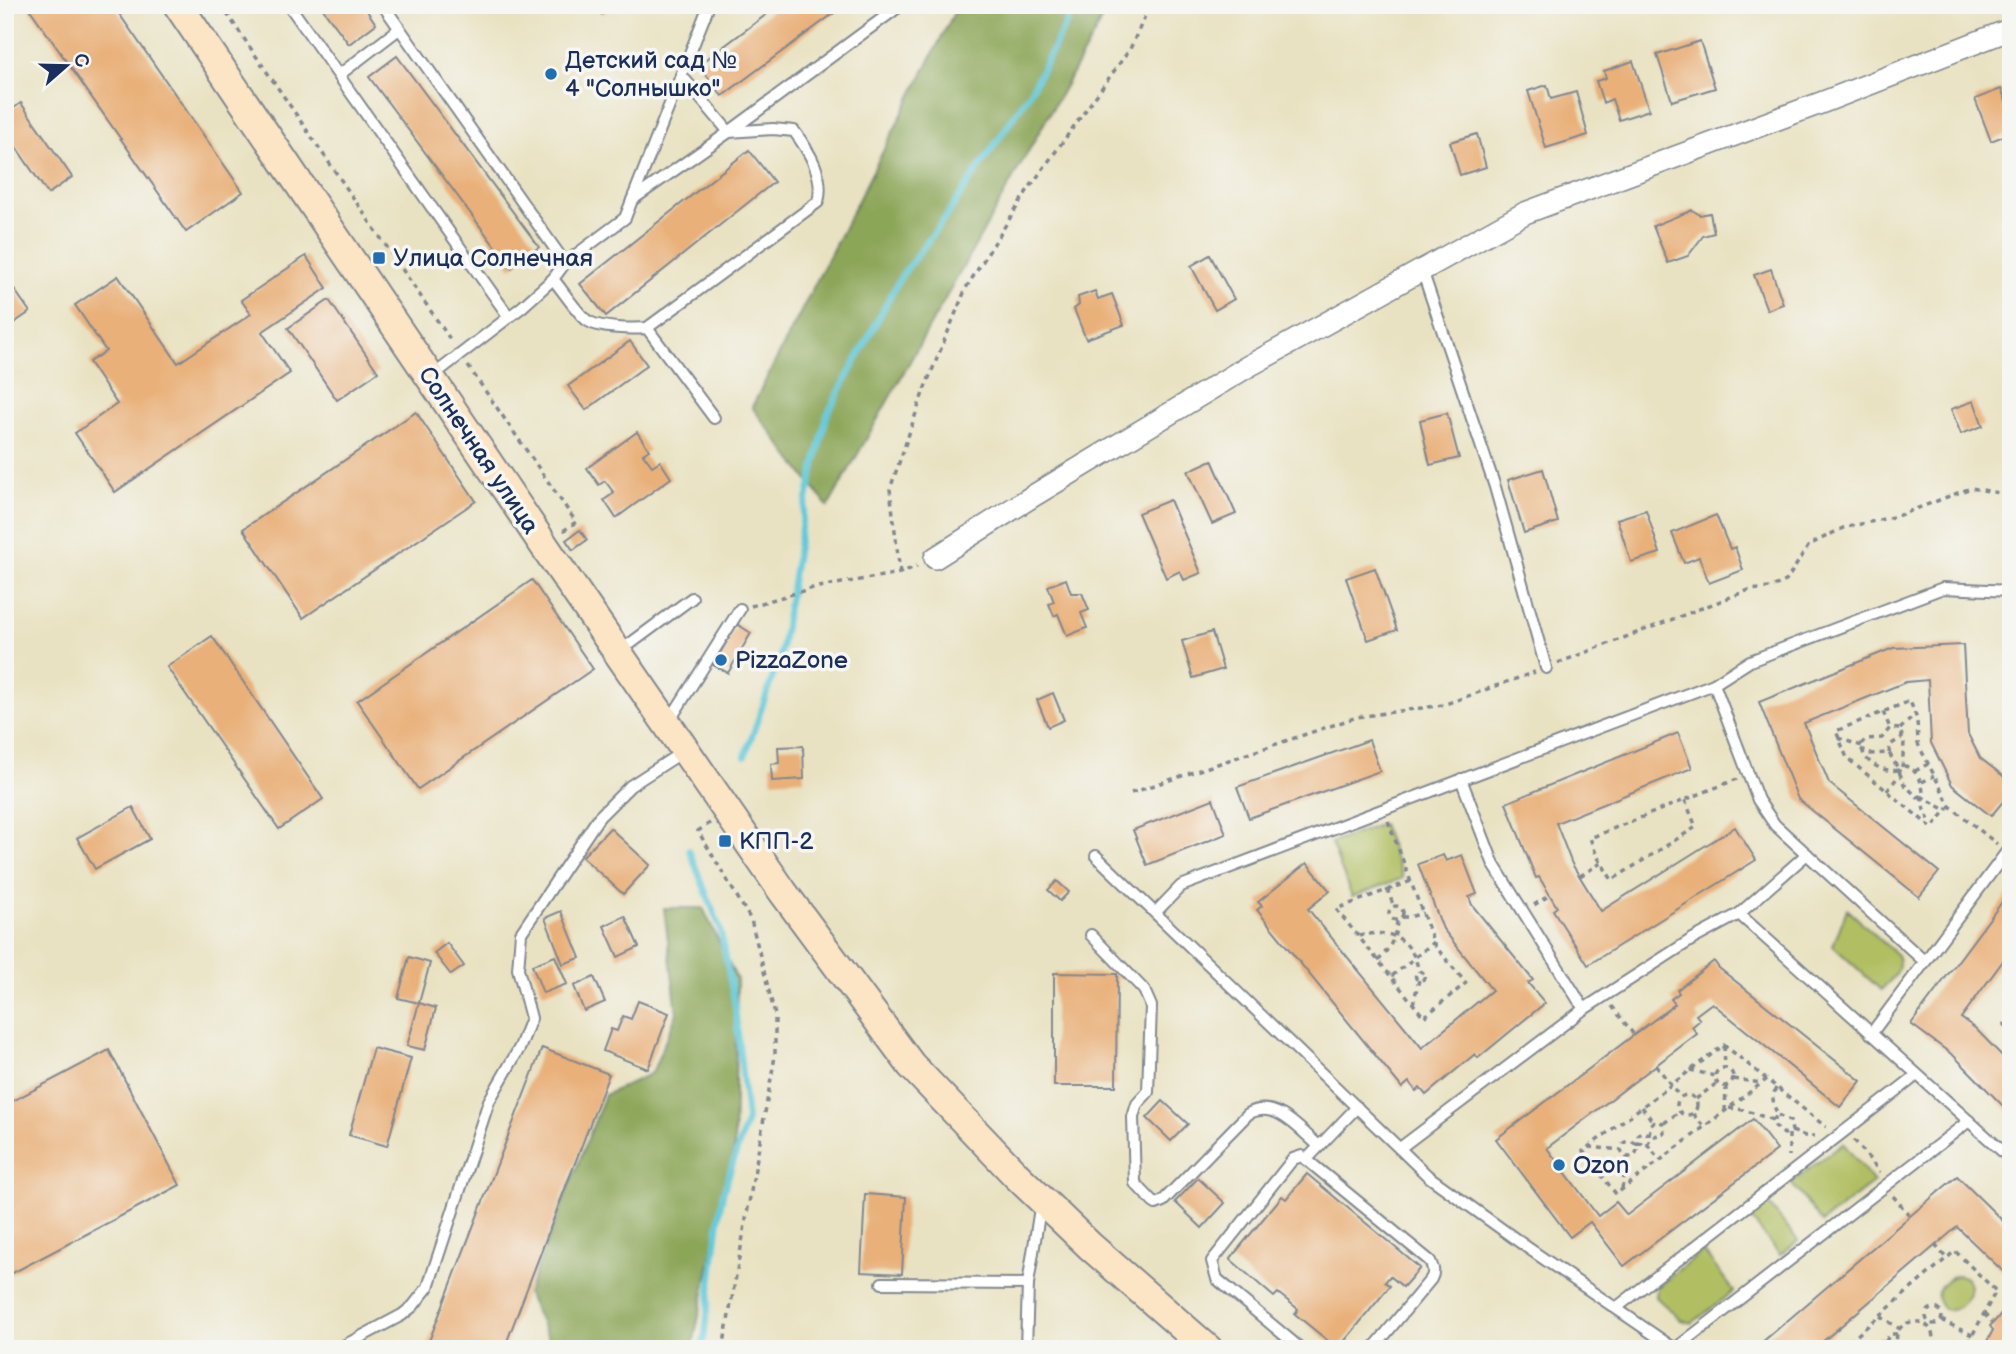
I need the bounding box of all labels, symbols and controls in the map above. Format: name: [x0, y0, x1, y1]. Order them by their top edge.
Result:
north arrow: [32, 32, 102, 102]
place label: Детский сад № 4 "Солнышко": [565, 46, 737, 103]
text: С: [67, 51, 94, 71]
marker: Детский сад № 4 "Солнышко": [543, 66, 559, 82]
place label: Улица Солнечная: [393, 244, 593, 273]
marker: Улица Солнечная: [371, 250, 387, 266]
street label: Солнечная улица: [412, 361, 545, 539]
place label: PizzaZone: [735, 646, 848, 675]
marker: PizzaZone: [713, 652, 729, 668]
place label: КПП-2: [739, 827, 813, 856]
marker: КПП-2: [717, 833, 733, 849]
place label: Ozon: [1573, 1151, 1629, 1180]
marker: Ozon: [1551, 1157, 1567, 1173]

